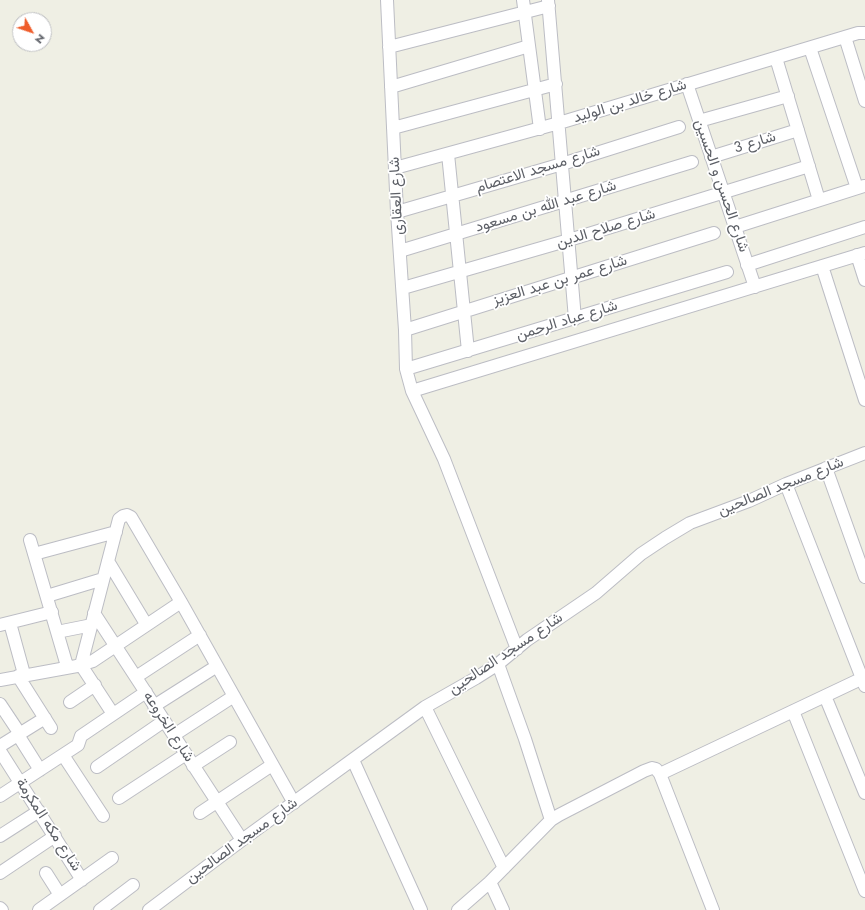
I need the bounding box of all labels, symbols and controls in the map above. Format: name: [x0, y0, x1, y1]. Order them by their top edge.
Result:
north arrow: [12, 12, 52, 52]
text: N: [31, 31, 49, 48]
street label: شارع خالد بن الوليد: [571, 76, 689, 128]
street label: شارع الحسن و الحسين: [690, 117, 752, 255]
street label: شارع 3: [732, 128, 778, 158]
street label: شارع مسجد الاعتصام: [474, 143, 602, 197]
street label: شارع العقارى: [386, 157, 408, 235]
street label: شارع عبد الله بن مسعود: [473, 177, 619, 237]
street label: شارع صلاح الدين: [554, 205, 658, 253]
street label: شارع عمر بن عبد العزيز: [491, 252, 629, 310]
street label: شارع عباد الرحمن: [514, 297, 620, 345]
street label: شارع مسجد الصالحين: [716, 454, 846, 520]
street label: شارع مسجد الصالحين: [445, 609, 567, 699]
street label: شارع الخروعه: [139, 688, 197, 766]
street label: شارع مكه المكرمة: [11, 775, 85, 875]
street label: شارع مسجد الصالحين: [183, 794, 301, 888]

